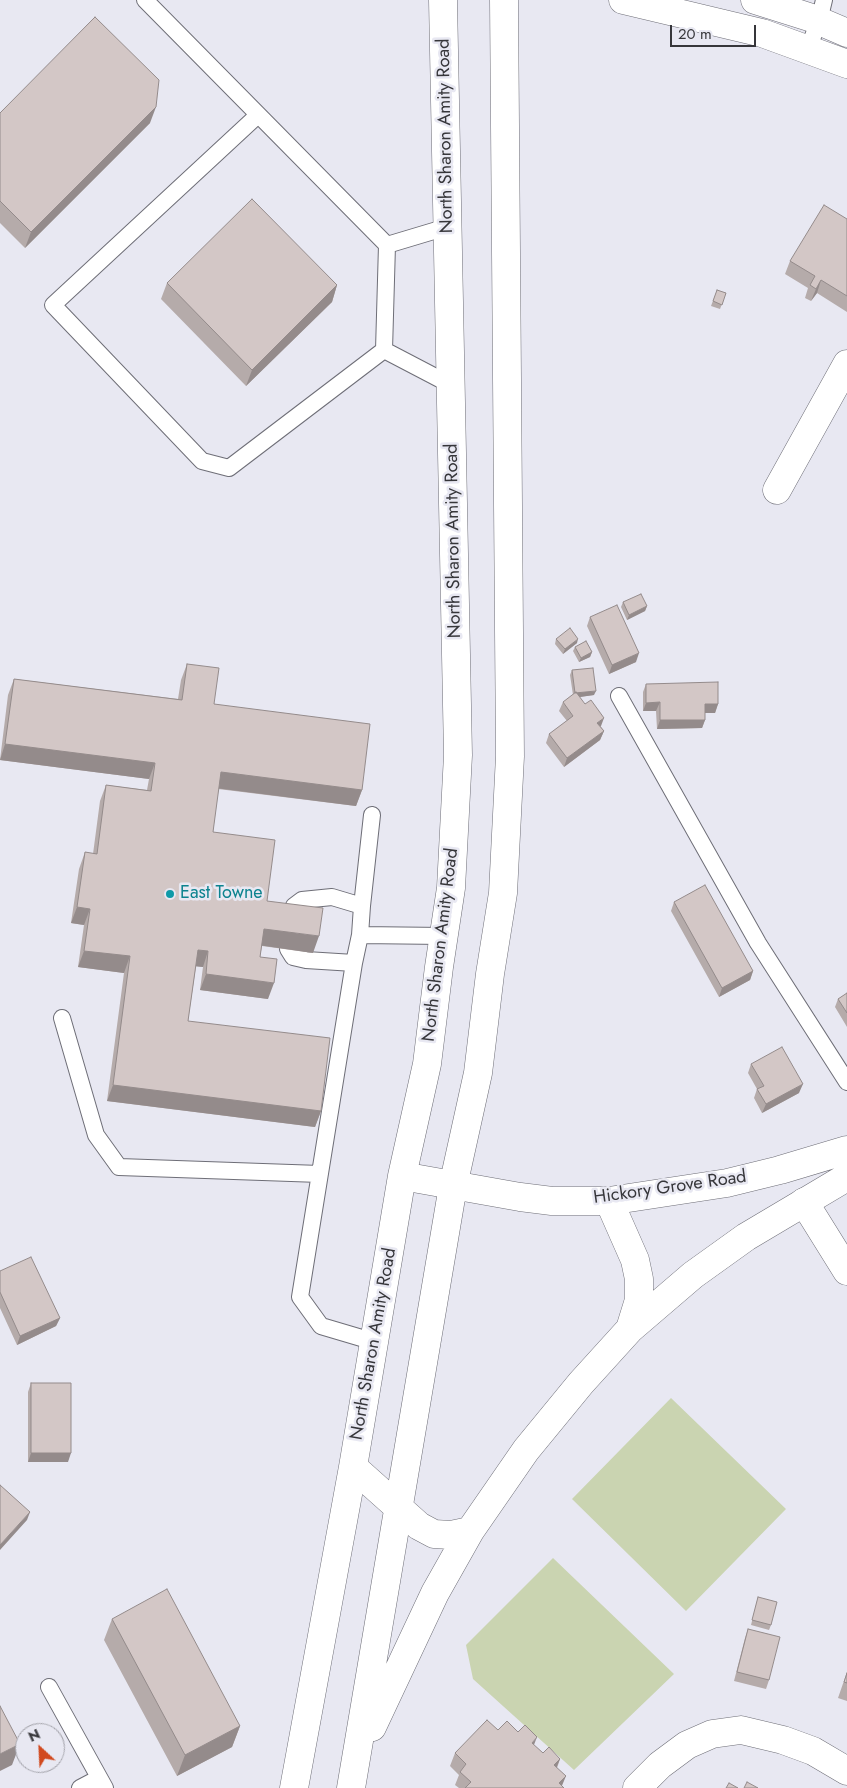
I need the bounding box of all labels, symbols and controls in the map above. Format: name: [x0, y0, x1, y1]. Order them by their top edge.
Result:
scale bar: [672, 15, 758, 47]
text: 20 m: [678, 23, 712, 45]
street label: North Sharon Amity Road: [434, 38, 458, 234]
street label: North Sharon Amity Road: [442, 443, 466, 639]
street label: North Sharon Amity Road: [418, 847, 464, 1043]
place label: East Towne: [180, 883, 263, 905]
marker: East Towne: [164, 888, 176, 900]
street label: Hickory Grove Road: [592, 1167, 748, 1209]
street label: North Sharon Amity Road: [346, 1246, 402, 1442]
north arrow: [15, 1723, 65, 1773]
text: N: [25, 1724, 43, 1747]

